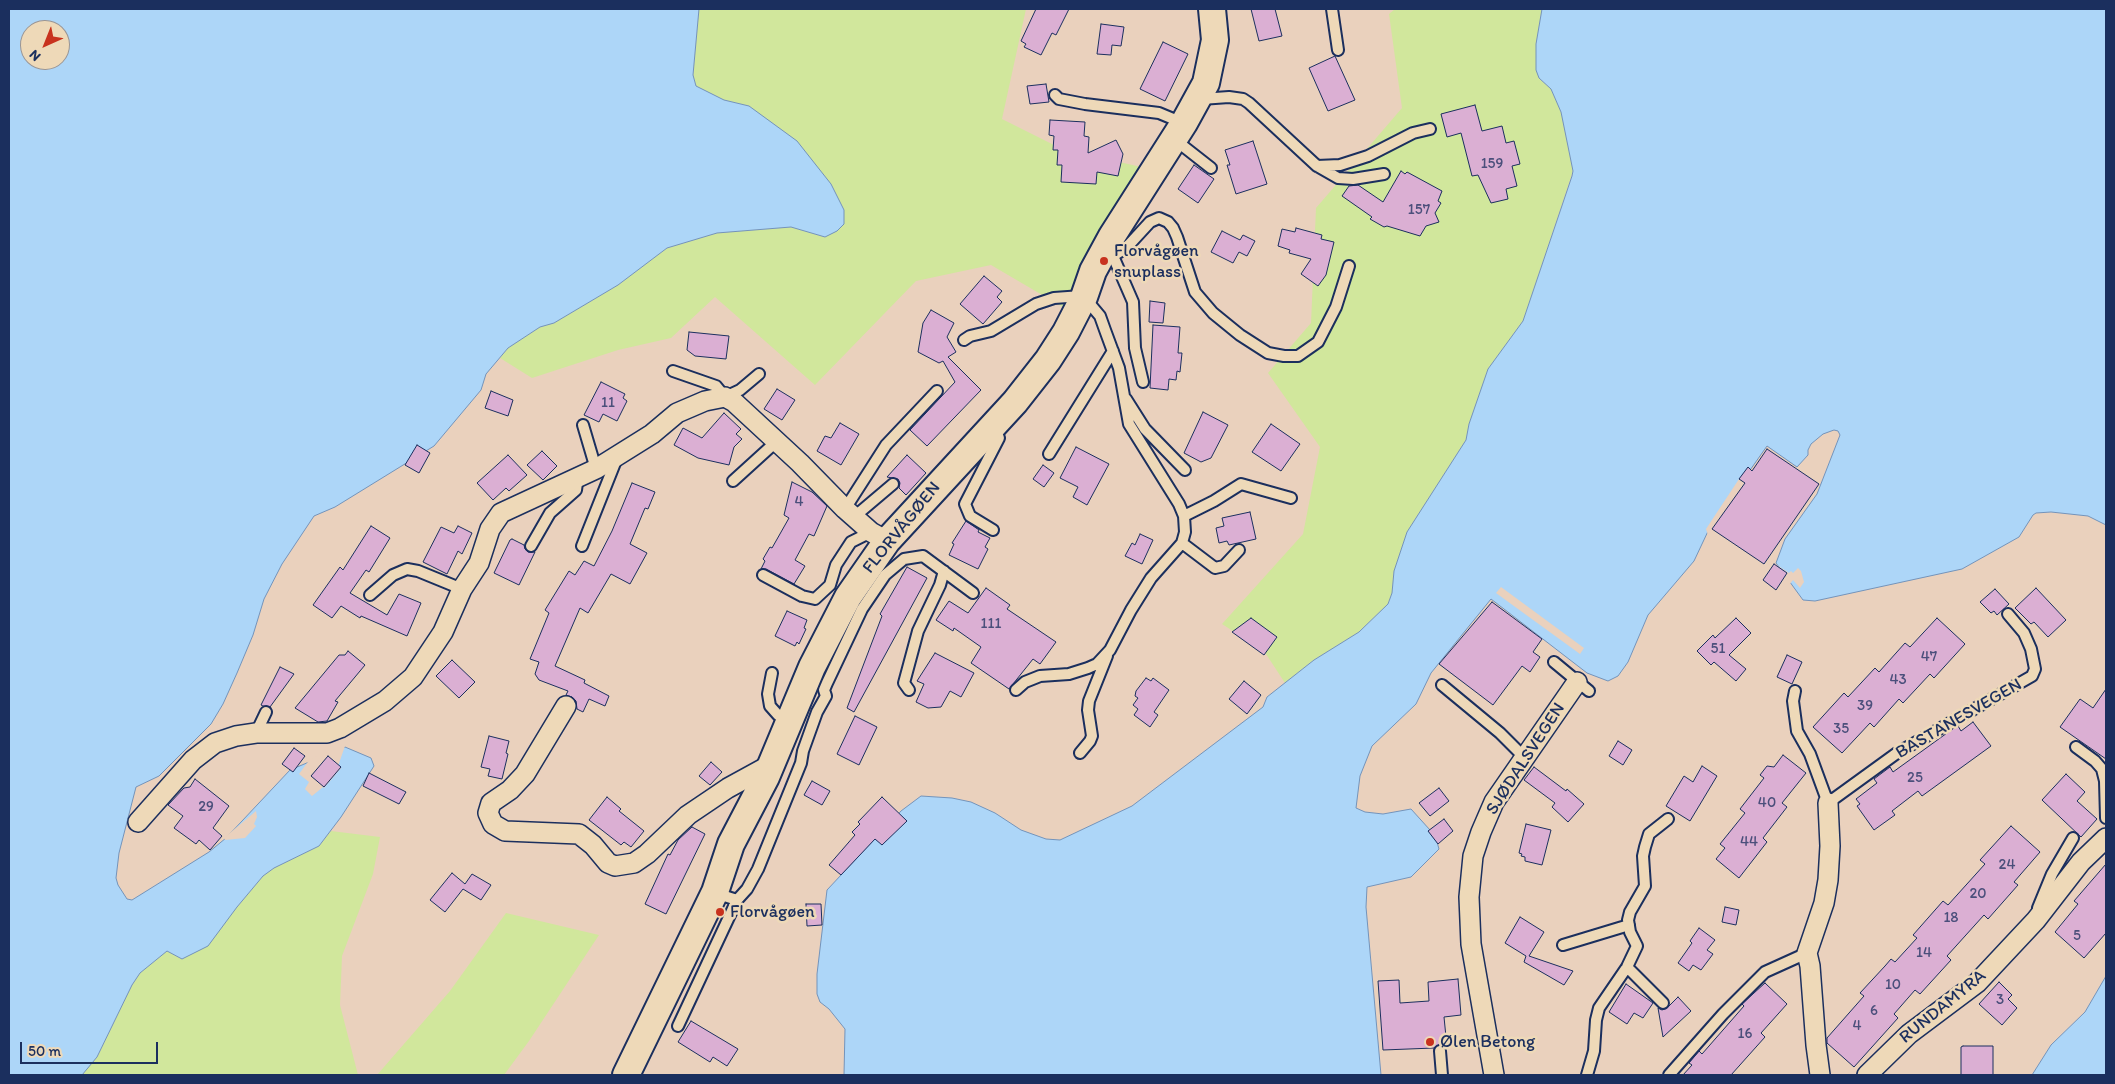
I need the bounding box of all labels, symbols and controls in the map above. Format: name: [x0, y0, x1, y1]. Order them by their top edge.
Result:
north arrow: [20, 20, 70, 70]
text: N: [26, 46, 44, 65]
house number: 159: [1481, 155, 1503, 173]
house number: 157: [1408, 201, 1430, 219]
place label: Florvågøen snuplass: [1114, 240, 1199, 282]
marker: Florvågøen snuplass: [1098, 255, 1110, 267]
house number: 11: [601, 394, 615, 412]
street label: FLORVÅGØEN: [858, 478, 946, 578]
house number: 4: [794, 493, 804, 511]
house number: 111: [981, 615, 1001, 633]
house number: 51: [1711, 640, 1725, 658]
house number: 47: [1921, 648, 1937, 666]
house number: 43: [1889, 671, 1907, 689]
street label: BASTANESVEGEN: [1892, 674, 2026, 764]
house number: 39: [1857, 697, 1873, 715]
street label: SJØDALSVEGEN: [1482, 699, 1570, 819]
house number: 35: [1833, 720, 1849, 738]
house number: 25: [1907, 769, 1923, 787]
house number: 40: [1758, 794, 1776, 812]
house number: 29: [198, 798, 214, 816]
house number: 44: [1740, 833, 1758, 851]
house number: 24: [1999, 856, 2015, 874]
house number: 20: [1969, 885, 1987, 903]
place label: Florvågøen: [730, 901, 815, 923]
marker: Florvågøen: [714, 906, 726, 918]
house number: 18: [1943, 909, 1959, 927]
house number: 5: [2073, 927, 2081, 945]
house number: 14: [1916, 944, 1932, 962]
street label: RUNDAMYRA: [1895, 965, 1991, 1049]
house number: 10: [1885, 976, 1901, 994]
house number: 3: [1996, 991, 2004, 1009]
house number: 6: [1870, 1002, 1878, 1020]
house number: 4: [1852, 1017, 1862, 1035]
house number: 16: [1738, 1025, 1752, 1043]
place label: Ølen Betong: [1440, 1031, 1535, 1053]
scale bar: [22, 1032, 160, 1064]
marker: Ølen Betong: [1424, 1036, 1436, 1048]
text: 50 m: [28, 1042, 61, 1060]

